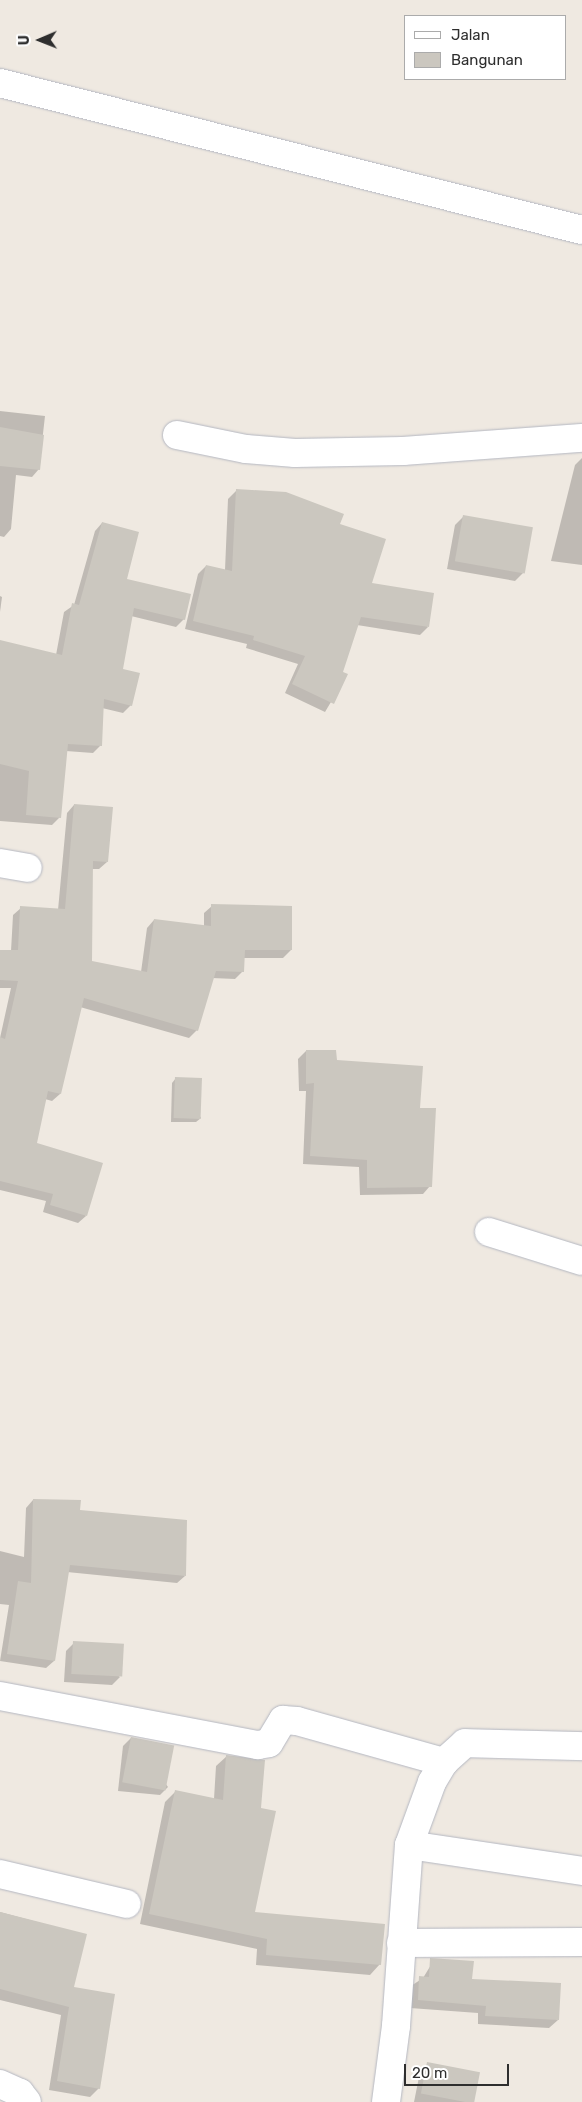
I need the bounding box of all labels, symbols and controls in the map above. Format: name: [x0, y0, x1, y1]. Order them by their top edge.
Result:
north arrow: [15, 15, 65, 65]
legend: [404, 15, 567, 80]
text: Jalan: [451, 26, 490, 44]
text: U: [16, 35, 33, 45]
text: Bangunan: [451, 51, 523, 69]
scale bar: [407, 2054, 512, 2086]
text: 20 m: [412, 2064, 447, 2082]

